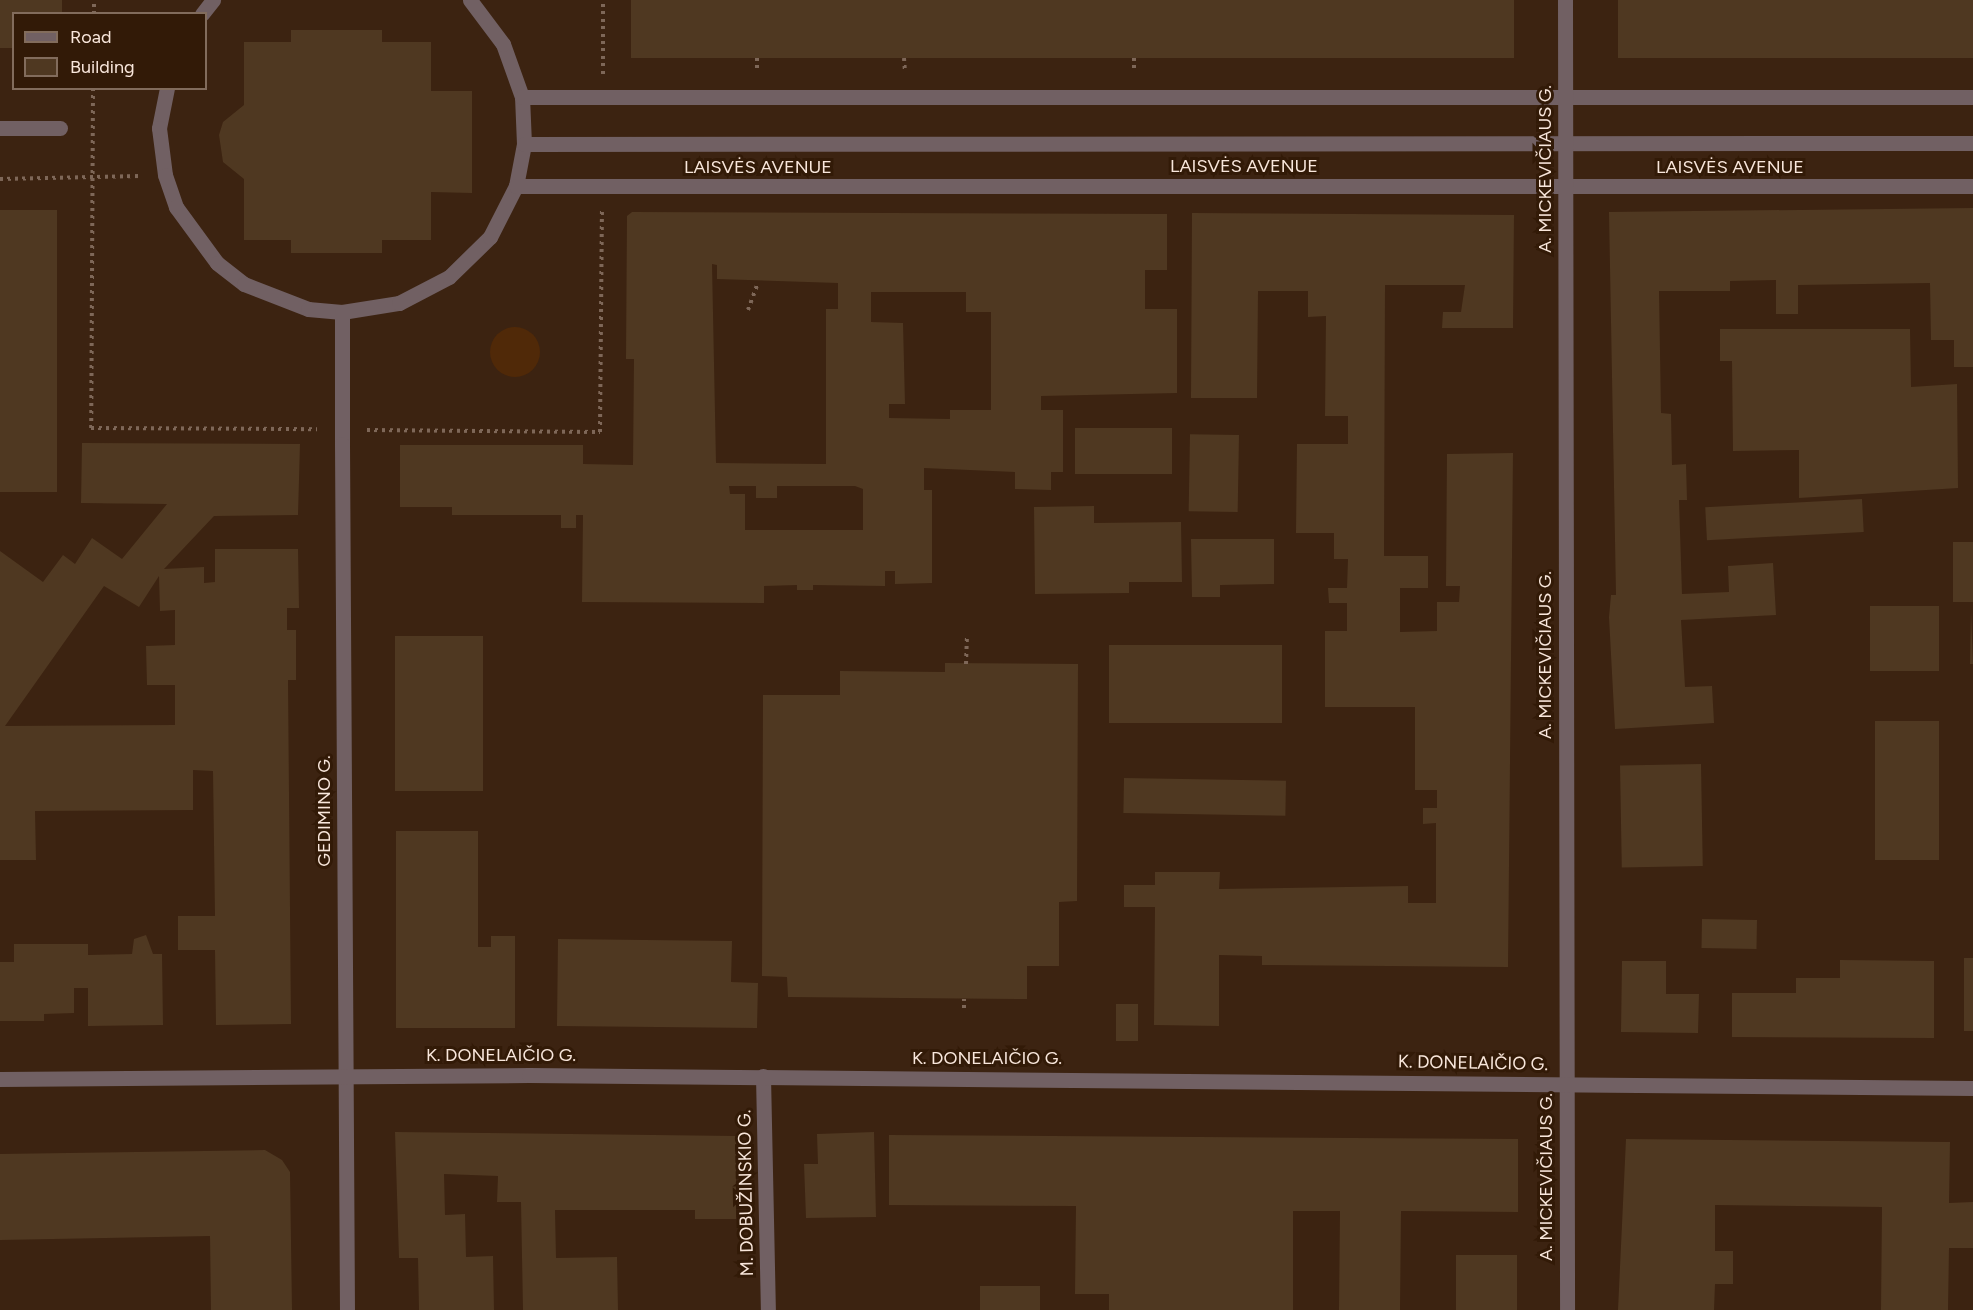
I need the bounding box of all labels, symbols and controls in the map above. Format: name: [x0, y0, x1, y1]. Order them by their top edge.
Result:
legend: [12, 12, 207, 90]
text: Road: [70, 26, 111, 48]
text: Building: [70, 56, 135, 78]
street label: A. MICKEVIČIAUS G.: [1534, 85, 1556, 253]
street label: LAISVĖS AVENUE: [1170, 155, 1318, 177]
street label: LAISVĖS AVENUE: [684, 156, 832, 178]
street label: LAISVĖS AVENUE: [1656, 156, 1804, 178]
street label: A. MICKEVIČIAUS G.: [1534, 571, 1556, 739]
street label: GEDIMINO G.: [313, 755, 335, 867]
street label: K. DONELAIČIO G.: [426, 1044, 576, 1066]
street label: K. DONELAIČIO G.: [912, 1047, 1062, 1069]
street label: K. DONELAIČIO G.: [1398, 1051, 1548, 1075]
street label: A. MICKEVIČIAUS G.: [1535, 1093, 1557, 1261]
street label: M. DOBUŽINSKIO G.: [734, 1110, 758, 1276]

